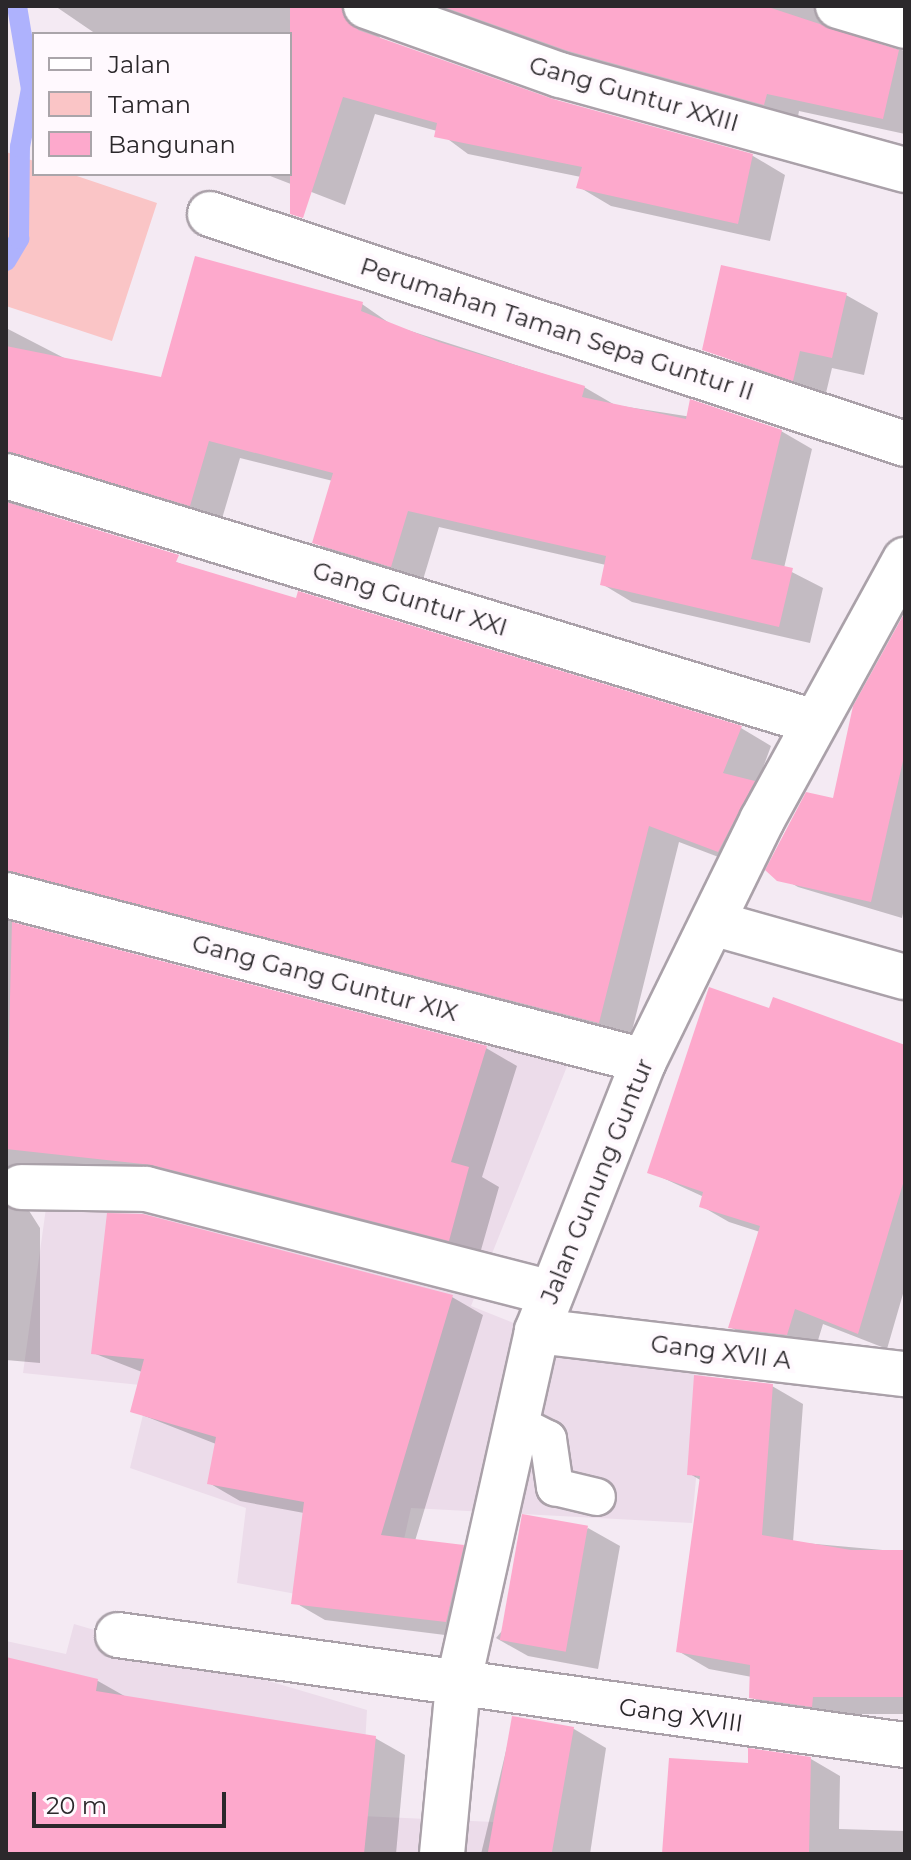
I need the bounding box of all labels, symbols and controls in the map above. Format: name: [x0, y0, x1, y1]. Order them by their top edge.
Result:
legend: [32, 32, 292, 176]
text: Jalan: [108, 50, 171, 79]
street label: Gang Guntur XXIII: [526, 50, 742, 138]
text: Taman: [108, 90, 191, 119]
text: Bangunan: [108, 130, 236, 159]
street label: Perumahan Taman Sepa Guntur II: [357, 252, 757, 406]
street label: Gang Guntur XXI: [309, 556, 511, 642]
street label: Gang Gang Guntur XIX: [189, 929, 461, 1027]
street label: Jalan Gunung Guntur: [535, 1054, 659, 1308]
street label: Gang XVII A: [649, 1329, 793, 1375]
street label: Gang XVIII: [617, 1692, 745, 1738]
scale bar: [36, 1776, 230, 1826]
text: 20 m: [46, 1791, 107, 1820]

